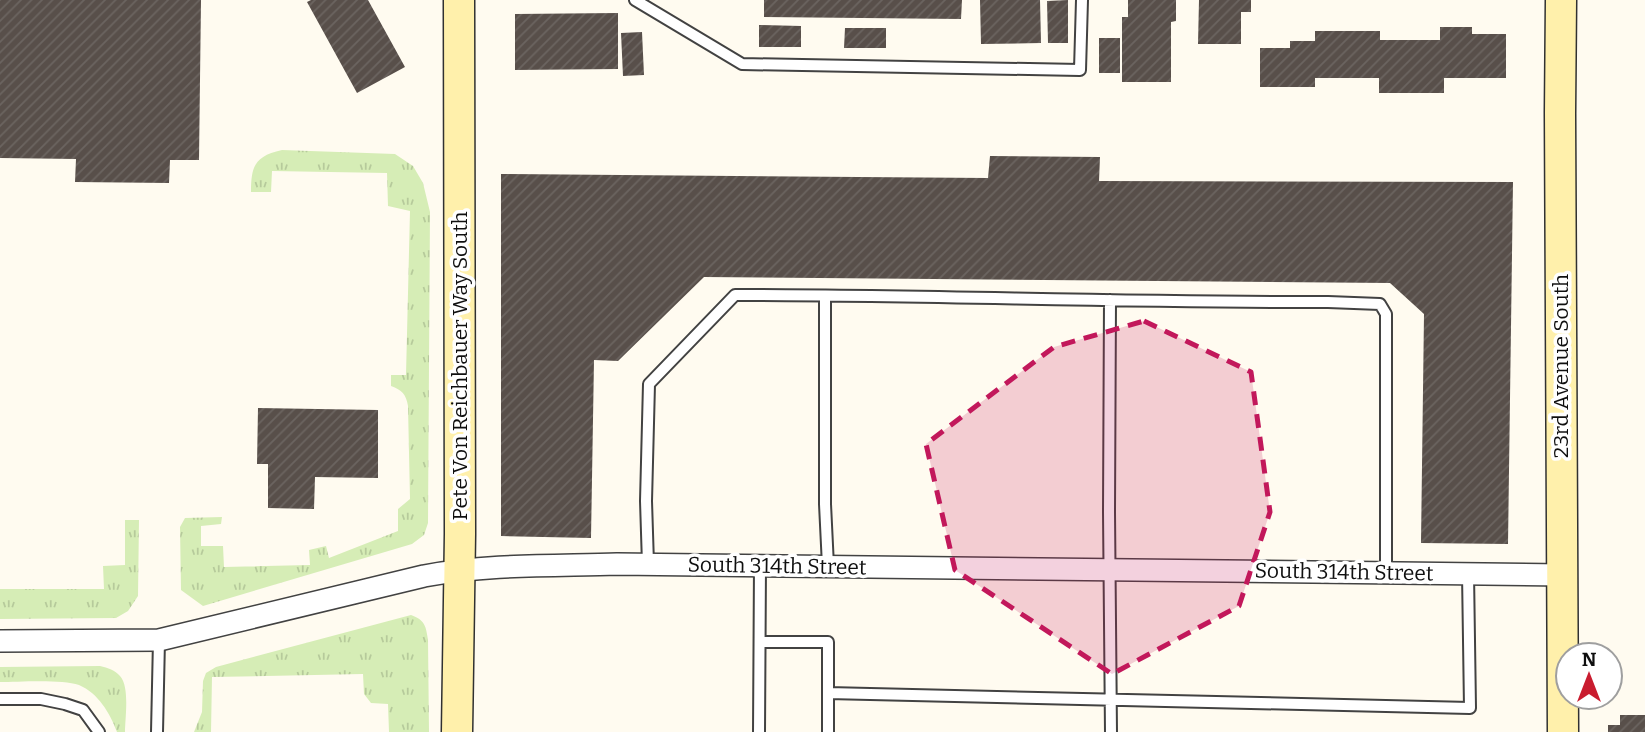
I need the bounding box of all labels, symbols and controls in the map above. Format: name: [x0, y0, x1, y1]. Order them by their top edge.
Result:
street label: Pete Von Reichbauer Way South: [447, 211, 473, 521]
street label: 23rd Avenue South: [1548, 274, 1574, 458]
street label: South 314th Street: [687, 551, 867, 581]
street label: South 314th Street: [1254, 557, 1434, 587]
north arrow: [1554, 641, 1624, 711]
text: N: [1582, 648, 1597, 671]

